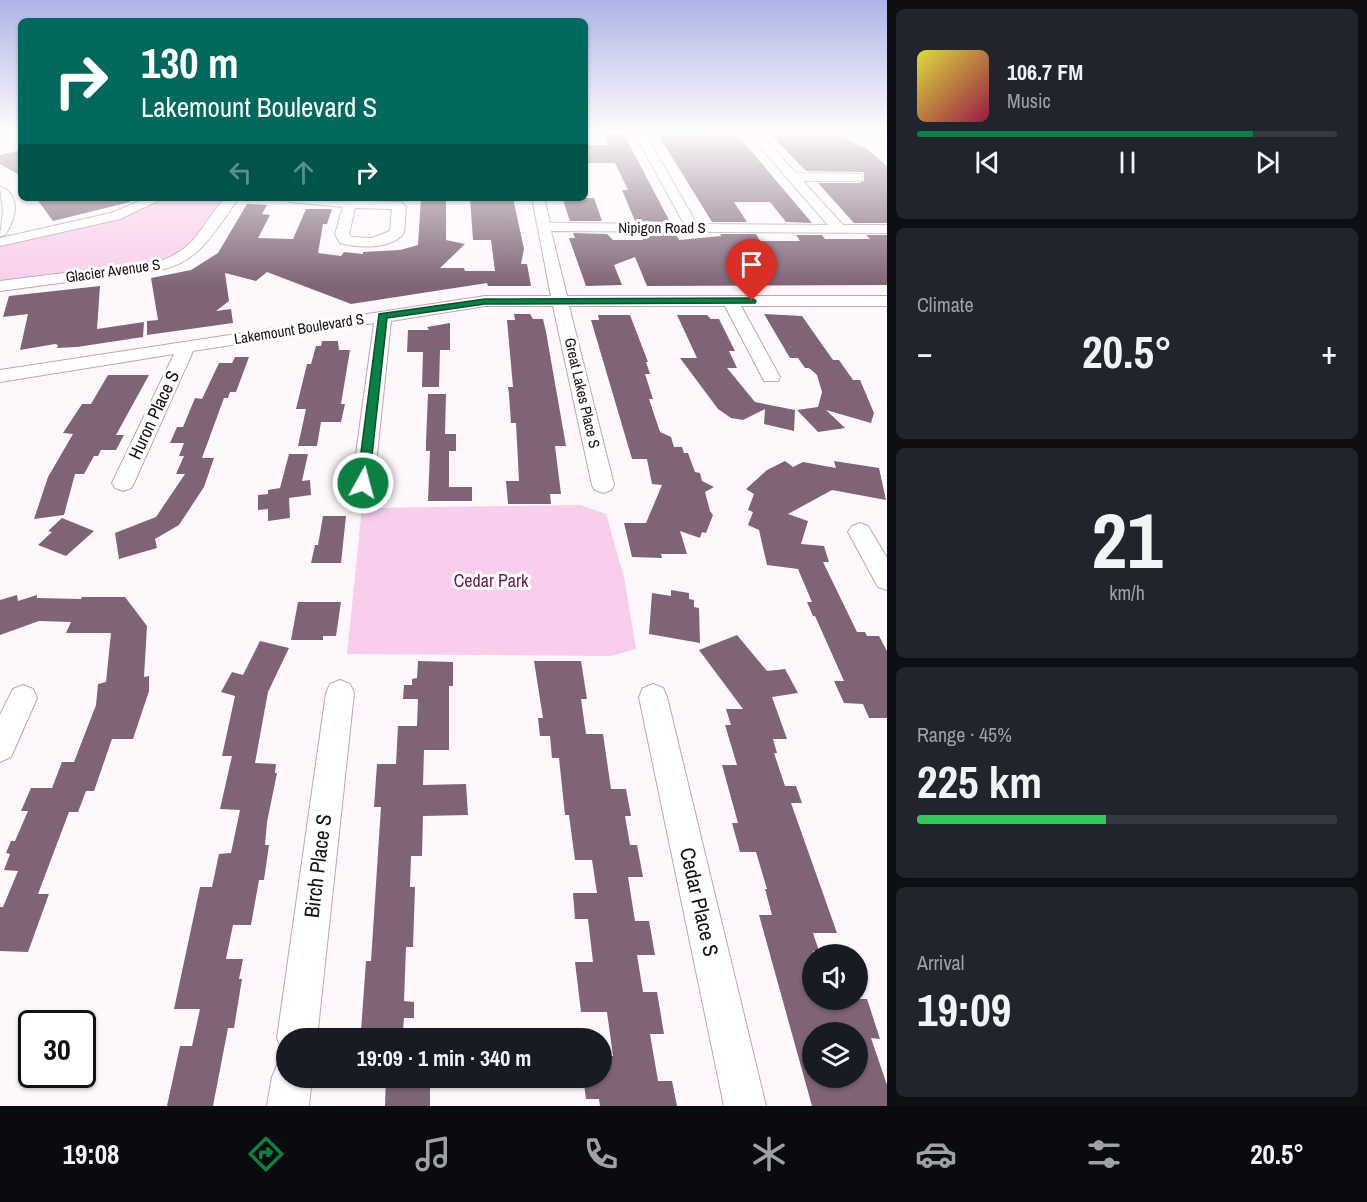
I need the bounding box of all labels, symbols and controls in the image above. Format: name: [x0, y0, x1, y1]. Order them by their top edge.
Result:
text: 130 m: [141, 35, 239, 91]
icon: right: [42, 42, 120, 120]
text: 106.7 FM: [1007, 57, 1083, 87]
text: Music: [1007, 87, 1051, 114]
text: Lakemount Boulevard S: [141, 89, 377, 125]
icon: previous: [971, 146, 1004, 179]
icon: pause: [1111, 146, 1144, 179]
icon: next: [1251, 146, 1284, 179]
icon: left: [224, 156, 257, 189]
icon: ahead: [287, 156, 320, 189]
icon: right: [350, 156, 383, 189]
street label: Nipigon Road S: [618, 217, 706, 238]
pin: [726, 239, 777, 301]
icon: arrive: [735, 248, 768, 281]
street label: Glacier Avenue S: [64, 253, 162, 288]
text: Climate: [917, 291, 974, 318]
street label: Lakemount Boulevard S: [232, 308, 365, 349]
text: 20.5°: [1082, 321, 1172, 382]
text: −: [917, 330, 933, 374]
text: +: [1321, 330, 1337, 374]
street label: Great Lakes Place S: [560, 336, 605, 450]
street label: Huron Place S: [122, 366, 185, 463]
position arrow: [331, 451, 395, 515]
text: 21: [1091, 487, 1163, 592]
park label: Cedar Park: [454, 568, 529, 593]
text: km/h: [1109, 579, 1145, 606]
text: Range · 45%: [917, 721, 1012, 748]
text: 225 km: [917, 751, 1042, 812]
street label: Birch Place S: [297, 812, 338, 919]
street label: Cedar Place S: [673, 845, 726, 959]
map controls: [802, 944, 868, 1088]
button: sound: [802, 944, 868, 1010]
text: Arrival: [917, 949, 964, 976]
text: 19:09: [917, 979, 1011, 1040]
speed limit sign: 30: [18, 1010, 96, 1088]
button: layers: [802, 1022, 868, 1088]
text: 19:09 · 1 min · 340 m: [357, 1043, 531, 1073]
icon: directions: [245, 1133, 287, 1175]
icon: music: [412, 1133, 454, 1175]
icon: phone: [580, 1133, 622, 1175]
icon: climate: [748, 1133, 790, 1175]
icon: car: [915, 1133, 957, 1175]
icon: filters: [1083, 1133, 1125, 1175]
text: 19:08: [63, 1136, 119, 1172]
text: 20.5°: [1250, 1136, 1304, 1172]

